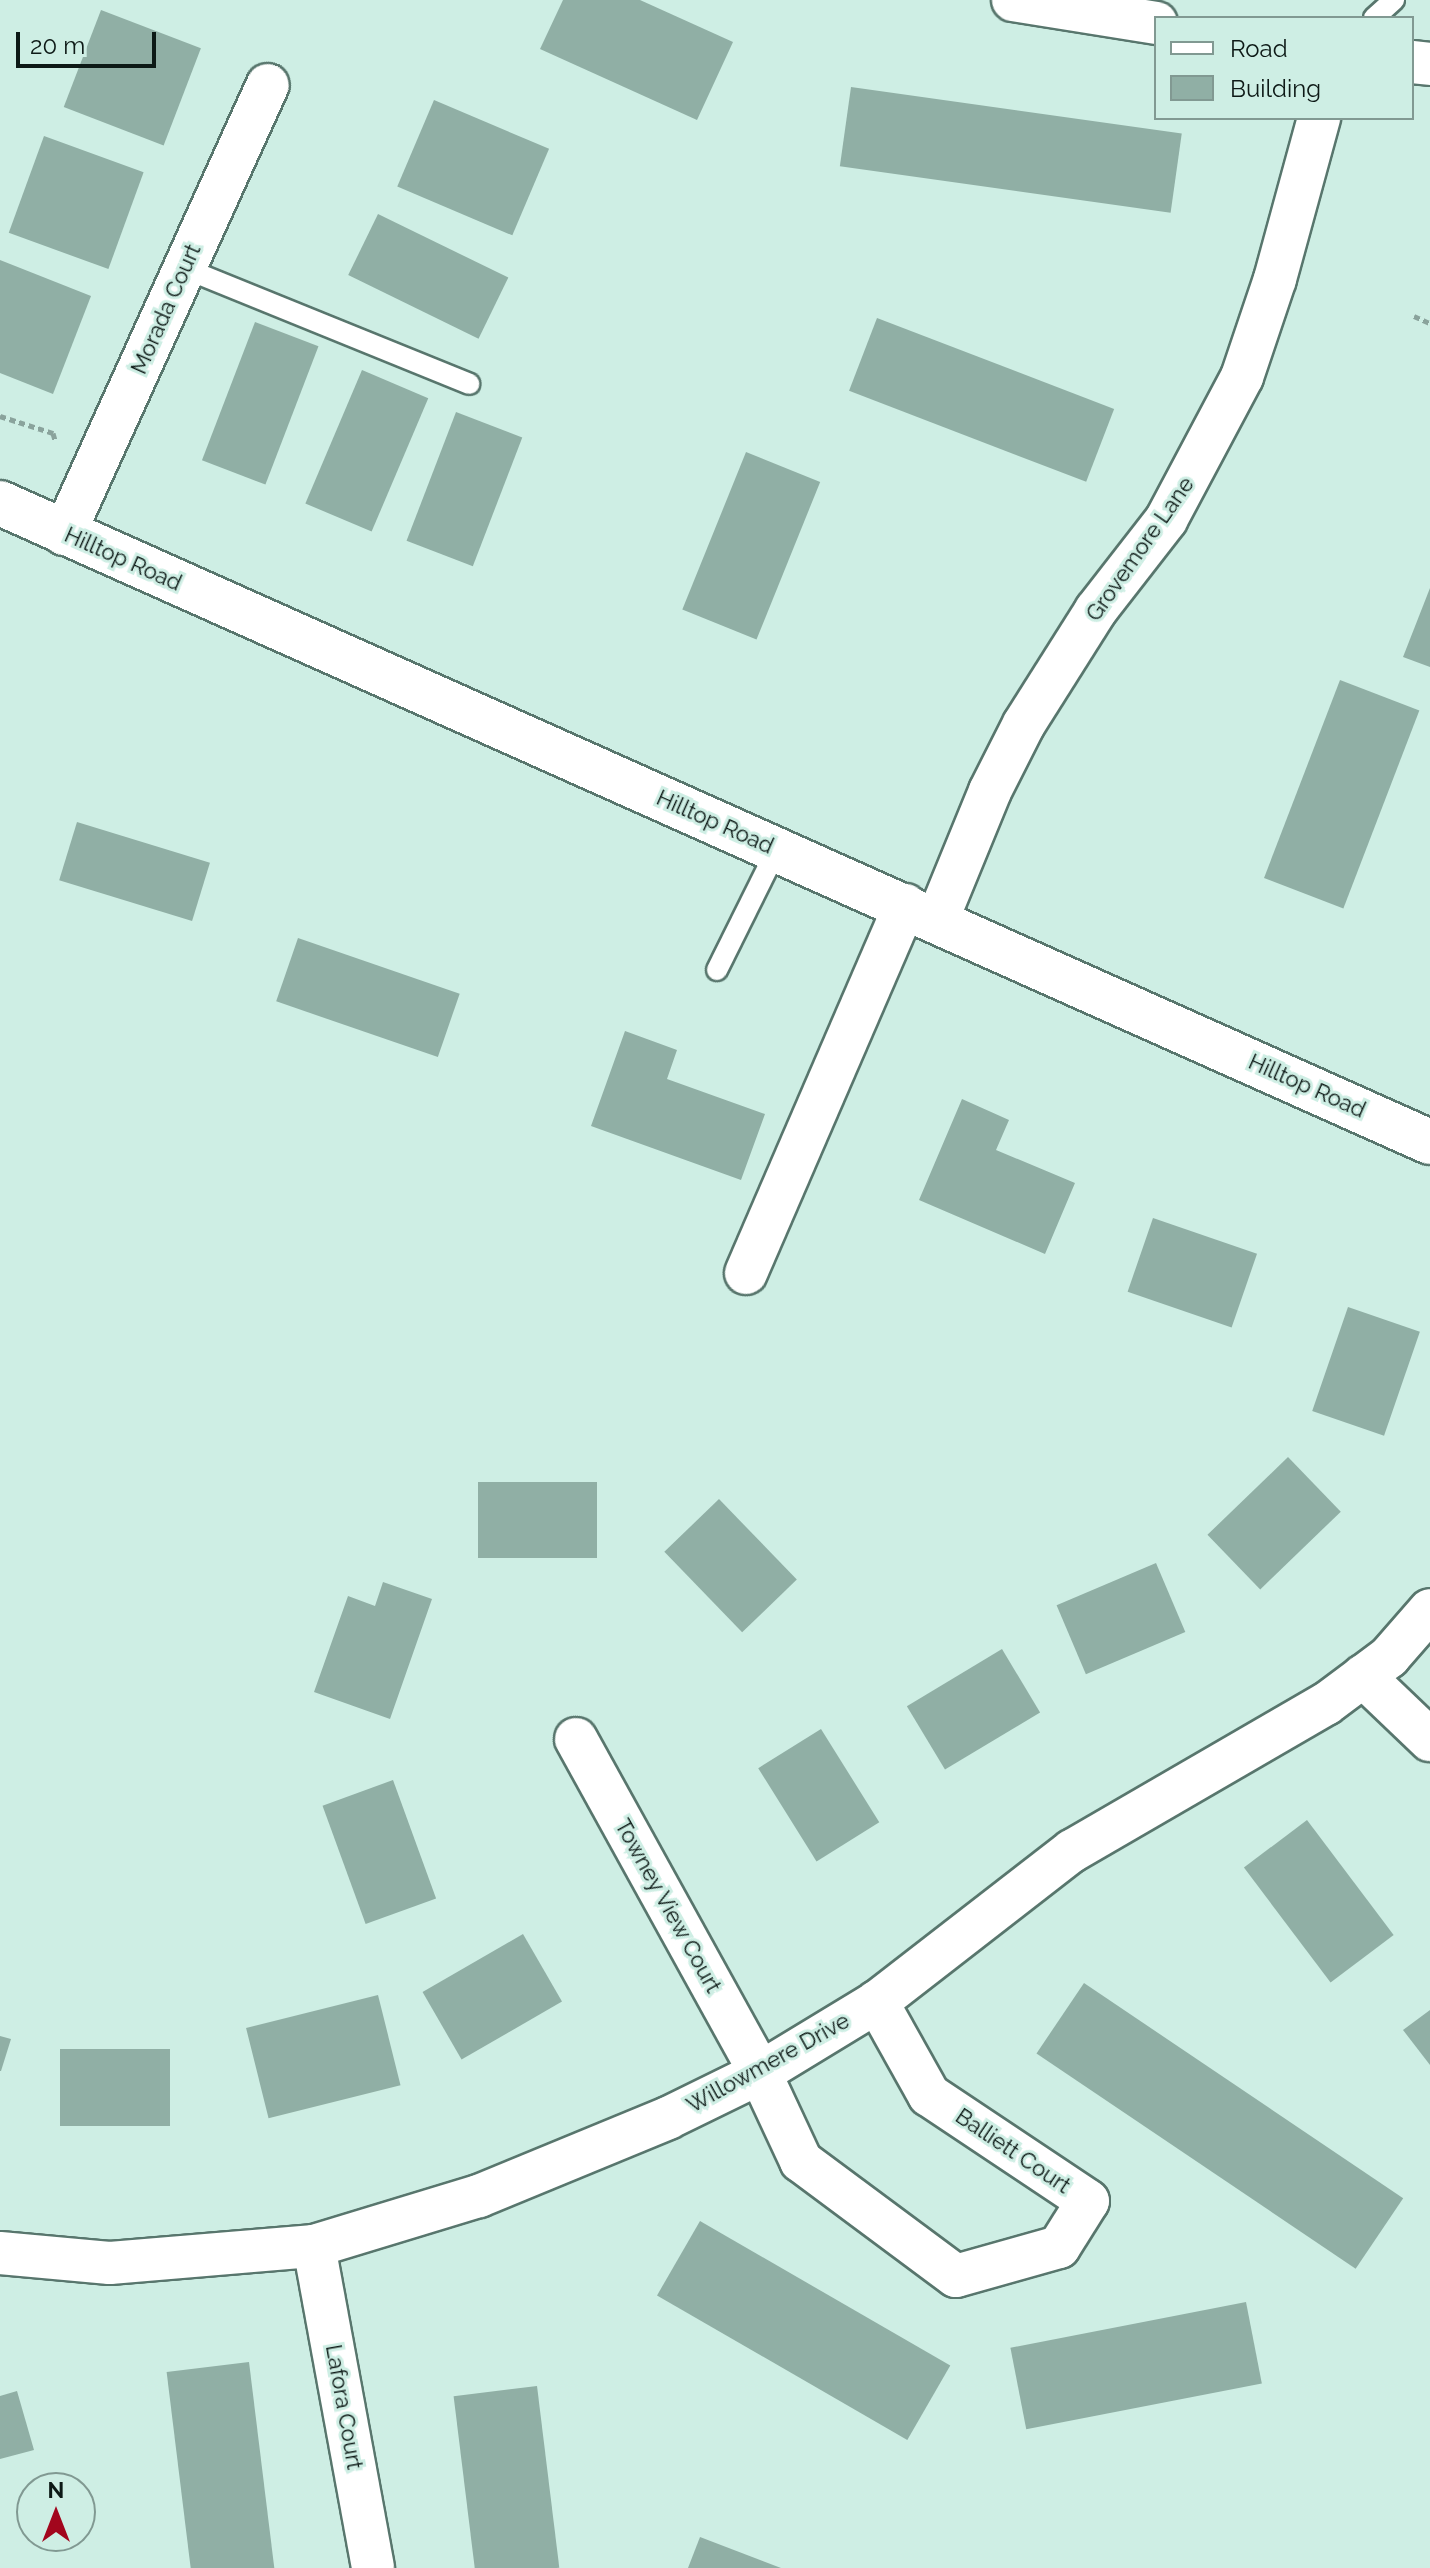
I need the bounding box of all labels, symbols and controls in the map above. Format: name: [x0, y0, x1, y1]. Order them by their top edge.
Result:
scale bar: [20, 16, 160, 66]
legend: [1154, 16, 1414, 120]
text: 20 m: [30, 31, 85, 60]
text: Road: [1230, 34, 1288, 63]
text: Building: [1230, 74, 1321, 103]
street label: Morada Court: [126, 240, 206, 378]
street label: Grovemore Lane: [1080, 472, 1200, 626]
street label: Hilltop Road: [60, 521, 186, 597]
street label: Hilltop Road: [652, 784, 778, 860]
street label: Hilltop Road: [1244, 1048, 1370, 1124]
street label: Towney View Court: [609, 1814, 727, 1998]
street label: Willowmere Drive: [682, 2007, 854, 2119]
street label: Balliett Court: [951, 2103, 1075, 2199]
street label: Lafora Court: [320, 2342, 368, 2472]
north arrow: [16, 2472, 96, 2552]
text: N: [48, 2477, 64, 2503]

